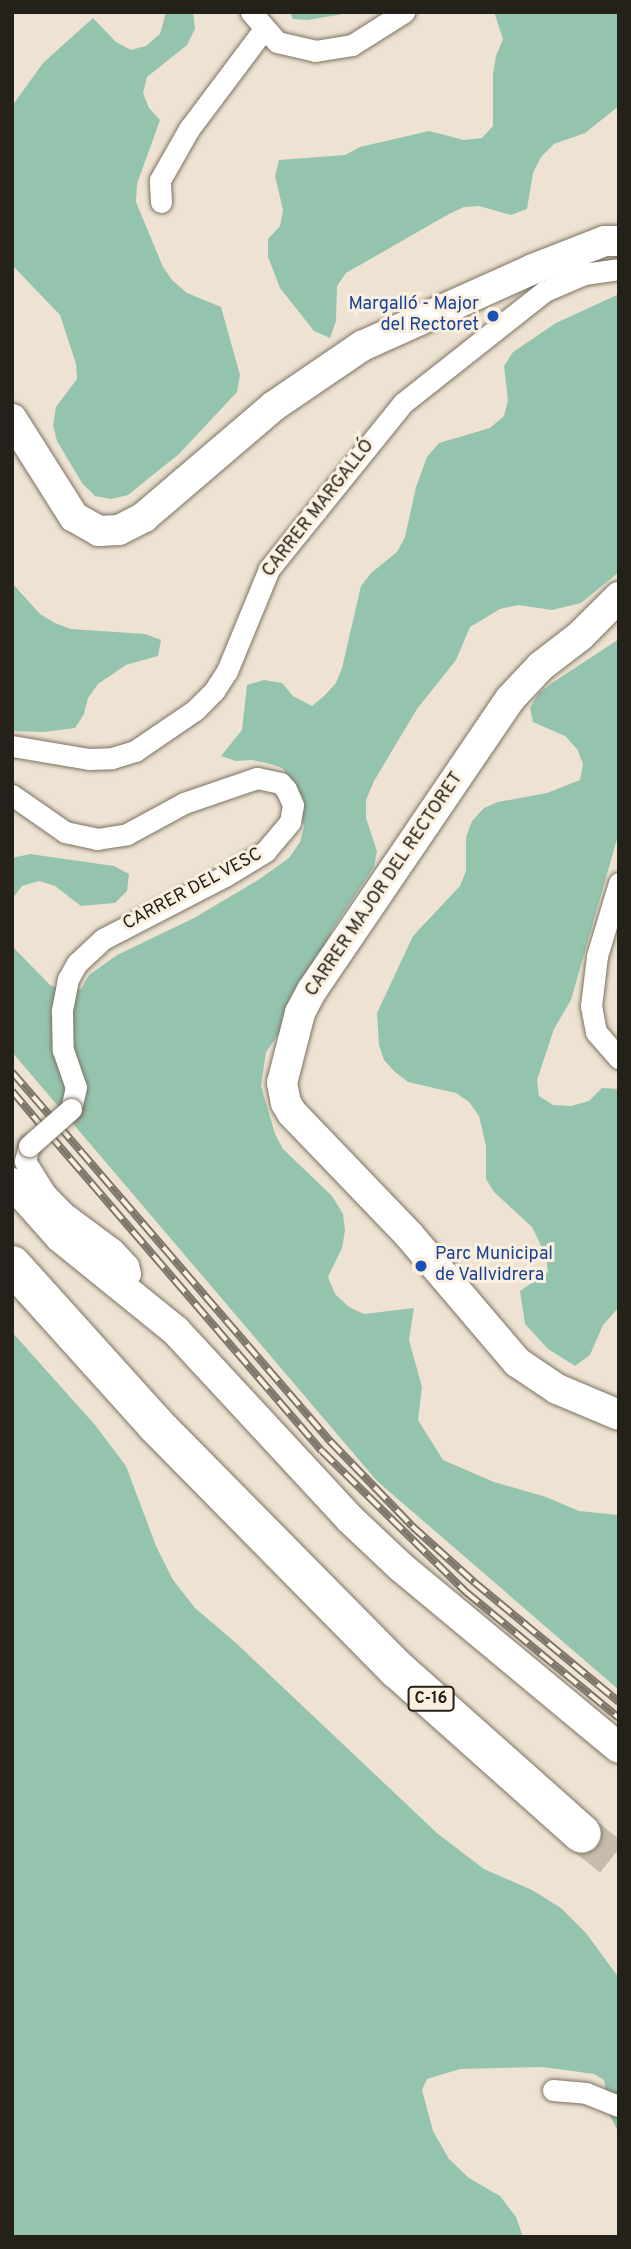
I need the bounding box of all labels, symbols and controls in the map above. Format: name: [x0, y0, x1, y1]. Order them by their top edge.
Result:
place label: Margalló - Major del Rectoret: [349, 295, 479, 338]
marker: Margalló - Major del Rectoret: [485, 308, 501, 324]
street label: CARRER MARGALLÓ: [259, 436, 379, 582]
street label: CARRER MAJOR DEL RECTORET: [302, 769, 468, 1001]
street label: CARRER DEL VESC: [119, 844, 267, 936]
place label: Parc Municipal de Vallvidrera: [435, 1245, 553, 1288]
marker: Parc Municipal de Vallvidrera: [413, 1258, 429, 1274]
road number: C-16: [406, 1686, 456, 1712]

